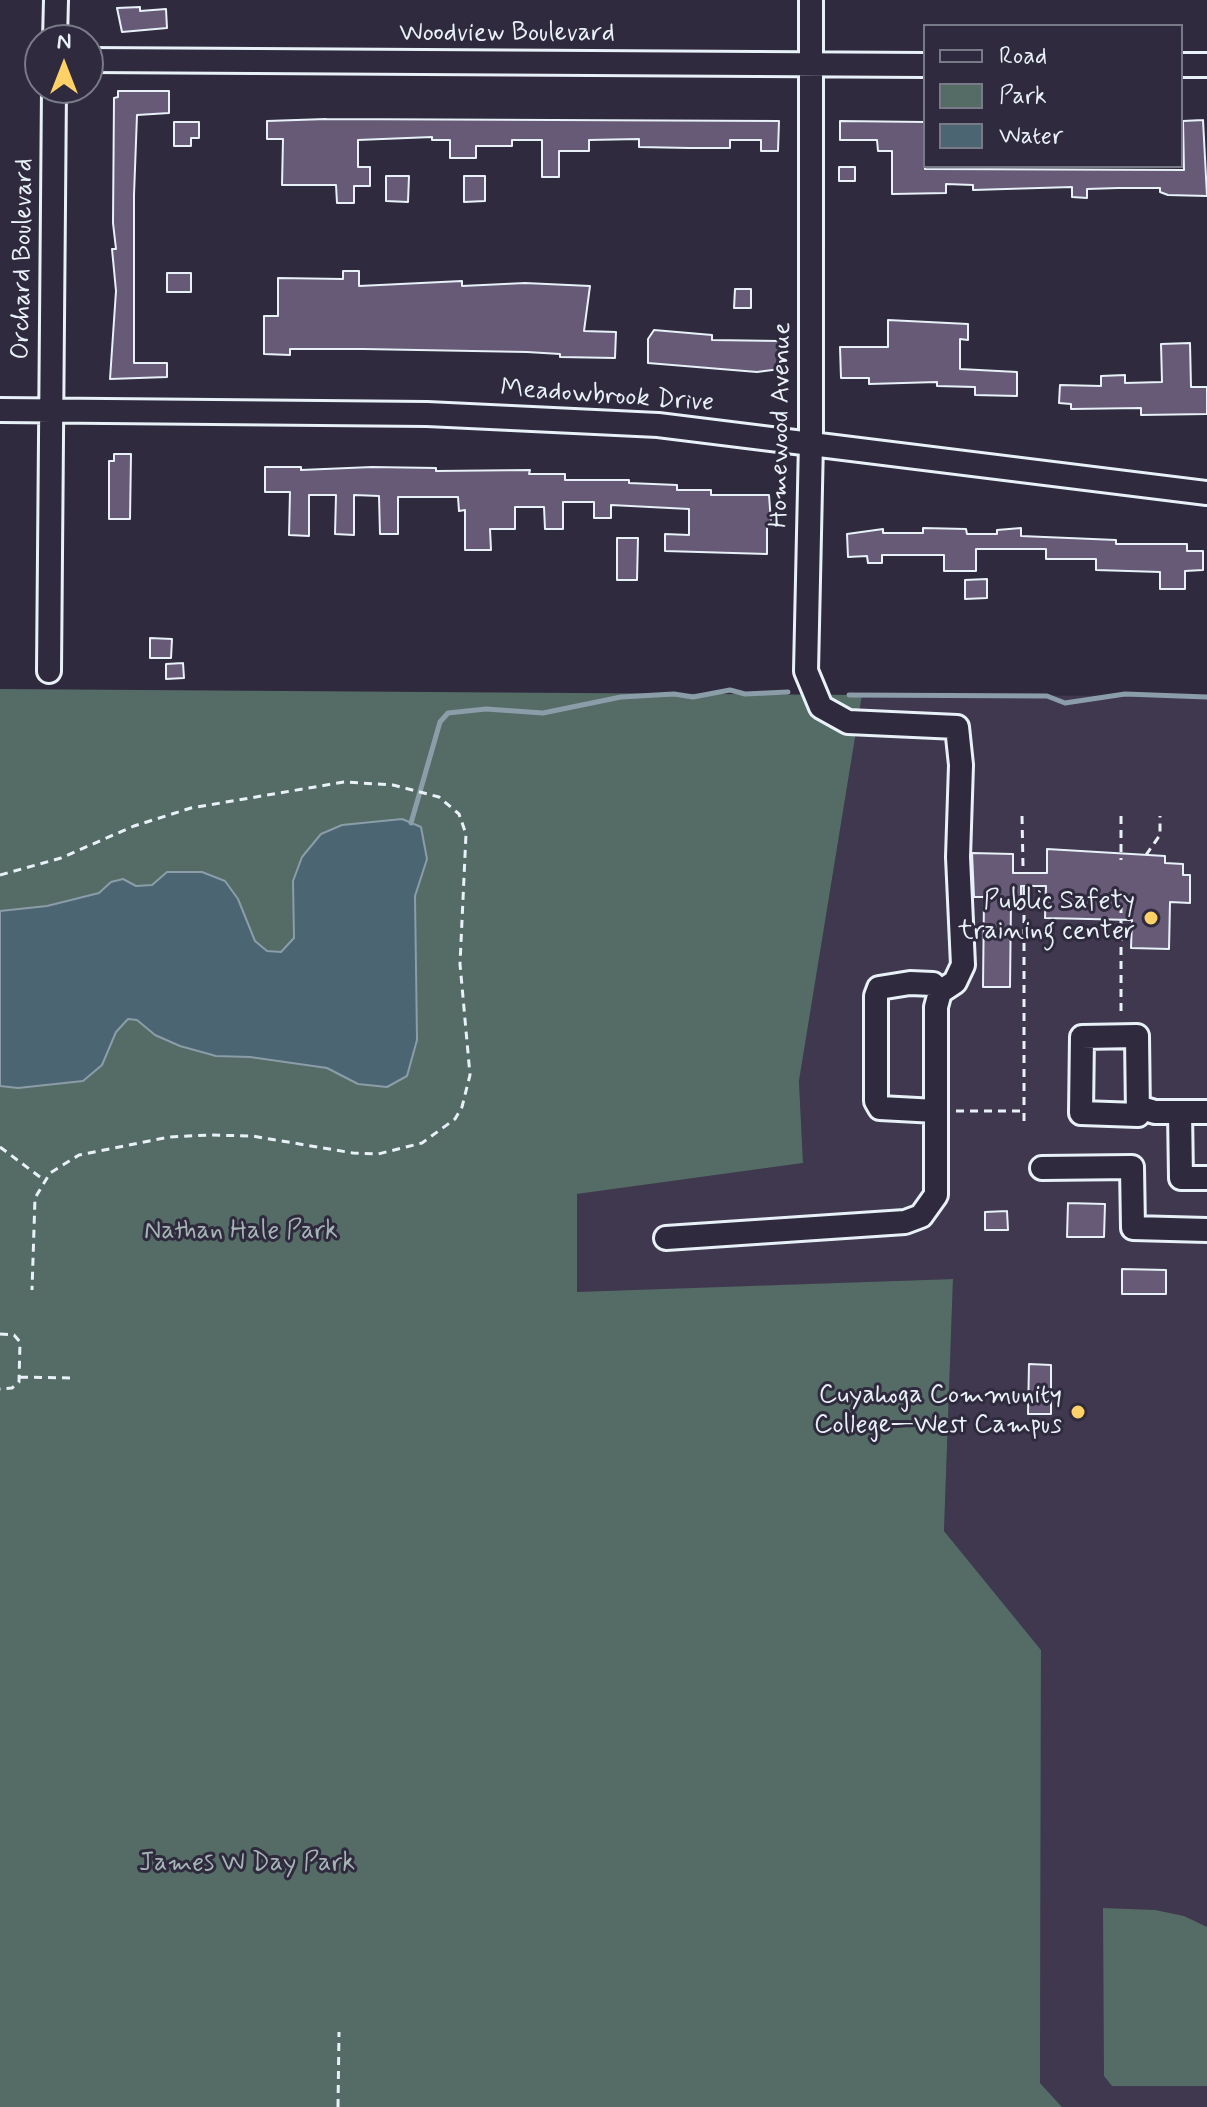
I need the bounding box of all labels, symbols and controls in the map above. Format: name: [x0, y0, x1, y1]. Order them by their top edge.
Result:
street label: Woodview Boulevard: [399, 19, 615, 51]
north arrow: [24, 24, 104, 104]
legend: [923, 24, 1183, 168]
text: N: [57, 28, 71, 56]
text: Road: [999, 41, 1047, 72]
text: Park: [999, 81, 1047, 112]
text: Water: [999, 121, 1063, 152]
street label: Orchard Boulevard: [7, 158, 41, 360]
street label: Homewood Avenue: [765, 322, 799, 528]
street label: Meadowbrook Drive: [499, 374, 715, 420]
place label: Public Safety training center: [958, 887, 1135, 948]
marker: Public Safety training center: [1142, 909, 1160, 927]
park label: Nathan Hale Park: [144, 1217, 338, 1249]
place label: Cuyahoga Community College—West Campus: [814, 1381, 1062, 1442]
marker: Cuyahoga Community College—West Campus: [1069, 1403, 1087, 1421]
park label: James W Day Park: [139, 1849, 355, 1881]

